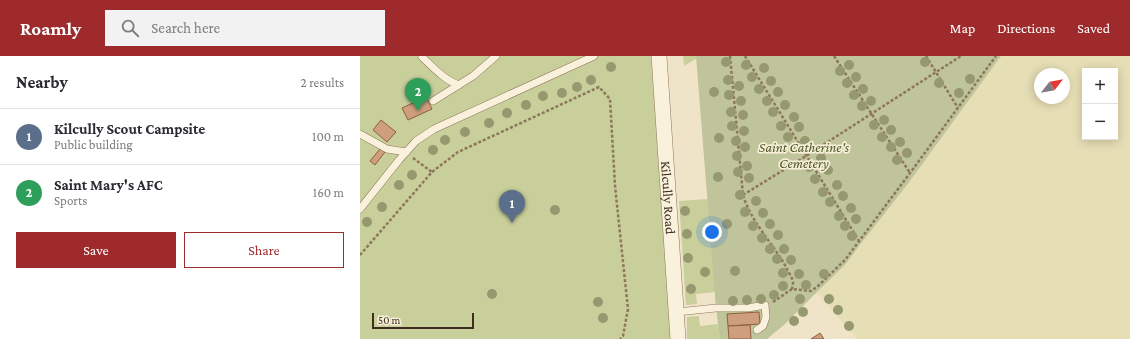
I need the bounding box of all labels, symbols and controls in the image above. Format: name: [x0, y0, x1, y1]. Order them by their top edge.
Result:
search box: [105, 10, 385, 46]
icon: search: [119, 17, 141, 39]
text: Roamly: [20, 18, 81, 39]
text: Search here: [151, 20, 220, 36]
text: Map: [950, 20, 975, 36]
text: Directions: [997, 20, 1055, 36]
text: Saved: [1077, 20, 1110, 36]
north arrow: [1034, 68, 1070, 104]
map controls: [1082, 68, 1118, 140]
button: +: [1082, 68, 1118, 104]
text: Nearby: [16, 73, 68, 92]
text: 2 results: [301, 75, 344, 90]
pin: 2: [405, 78, 431, 111]
button: −: [1082, 104, 1118, 140]
text: Kilcully Scout Campsite: [54, 121, 205, 137]
text: 1: [27, 129, 31, 144]
text: 100 m: [312, 129, 344, 144]
text: Public building: [54, 137, 133, 152]
park label: Saint Catherine's Cemetery: [759, 139, 850, 171]
street label: Kilcully Road: [658, 160, 679, 236]
text: Saint Mary's AFC: [54, 177, 163, 193]
text: 2: [26, 185, 32, 200]
text: 160 m: [313, 185, 344, 200]
pin: 1: [499, 190, 525, 223]
text: Sports: [54, 193, 87, 208]
your location: [702, 222, 722, 242]
button: Save: [16, 232, 176, 268]
button: Share: [184, 232, 344, 268]
scale bar: [372, 311, 474, 330]
text: 50 m: [378, 314, 400, 326]

